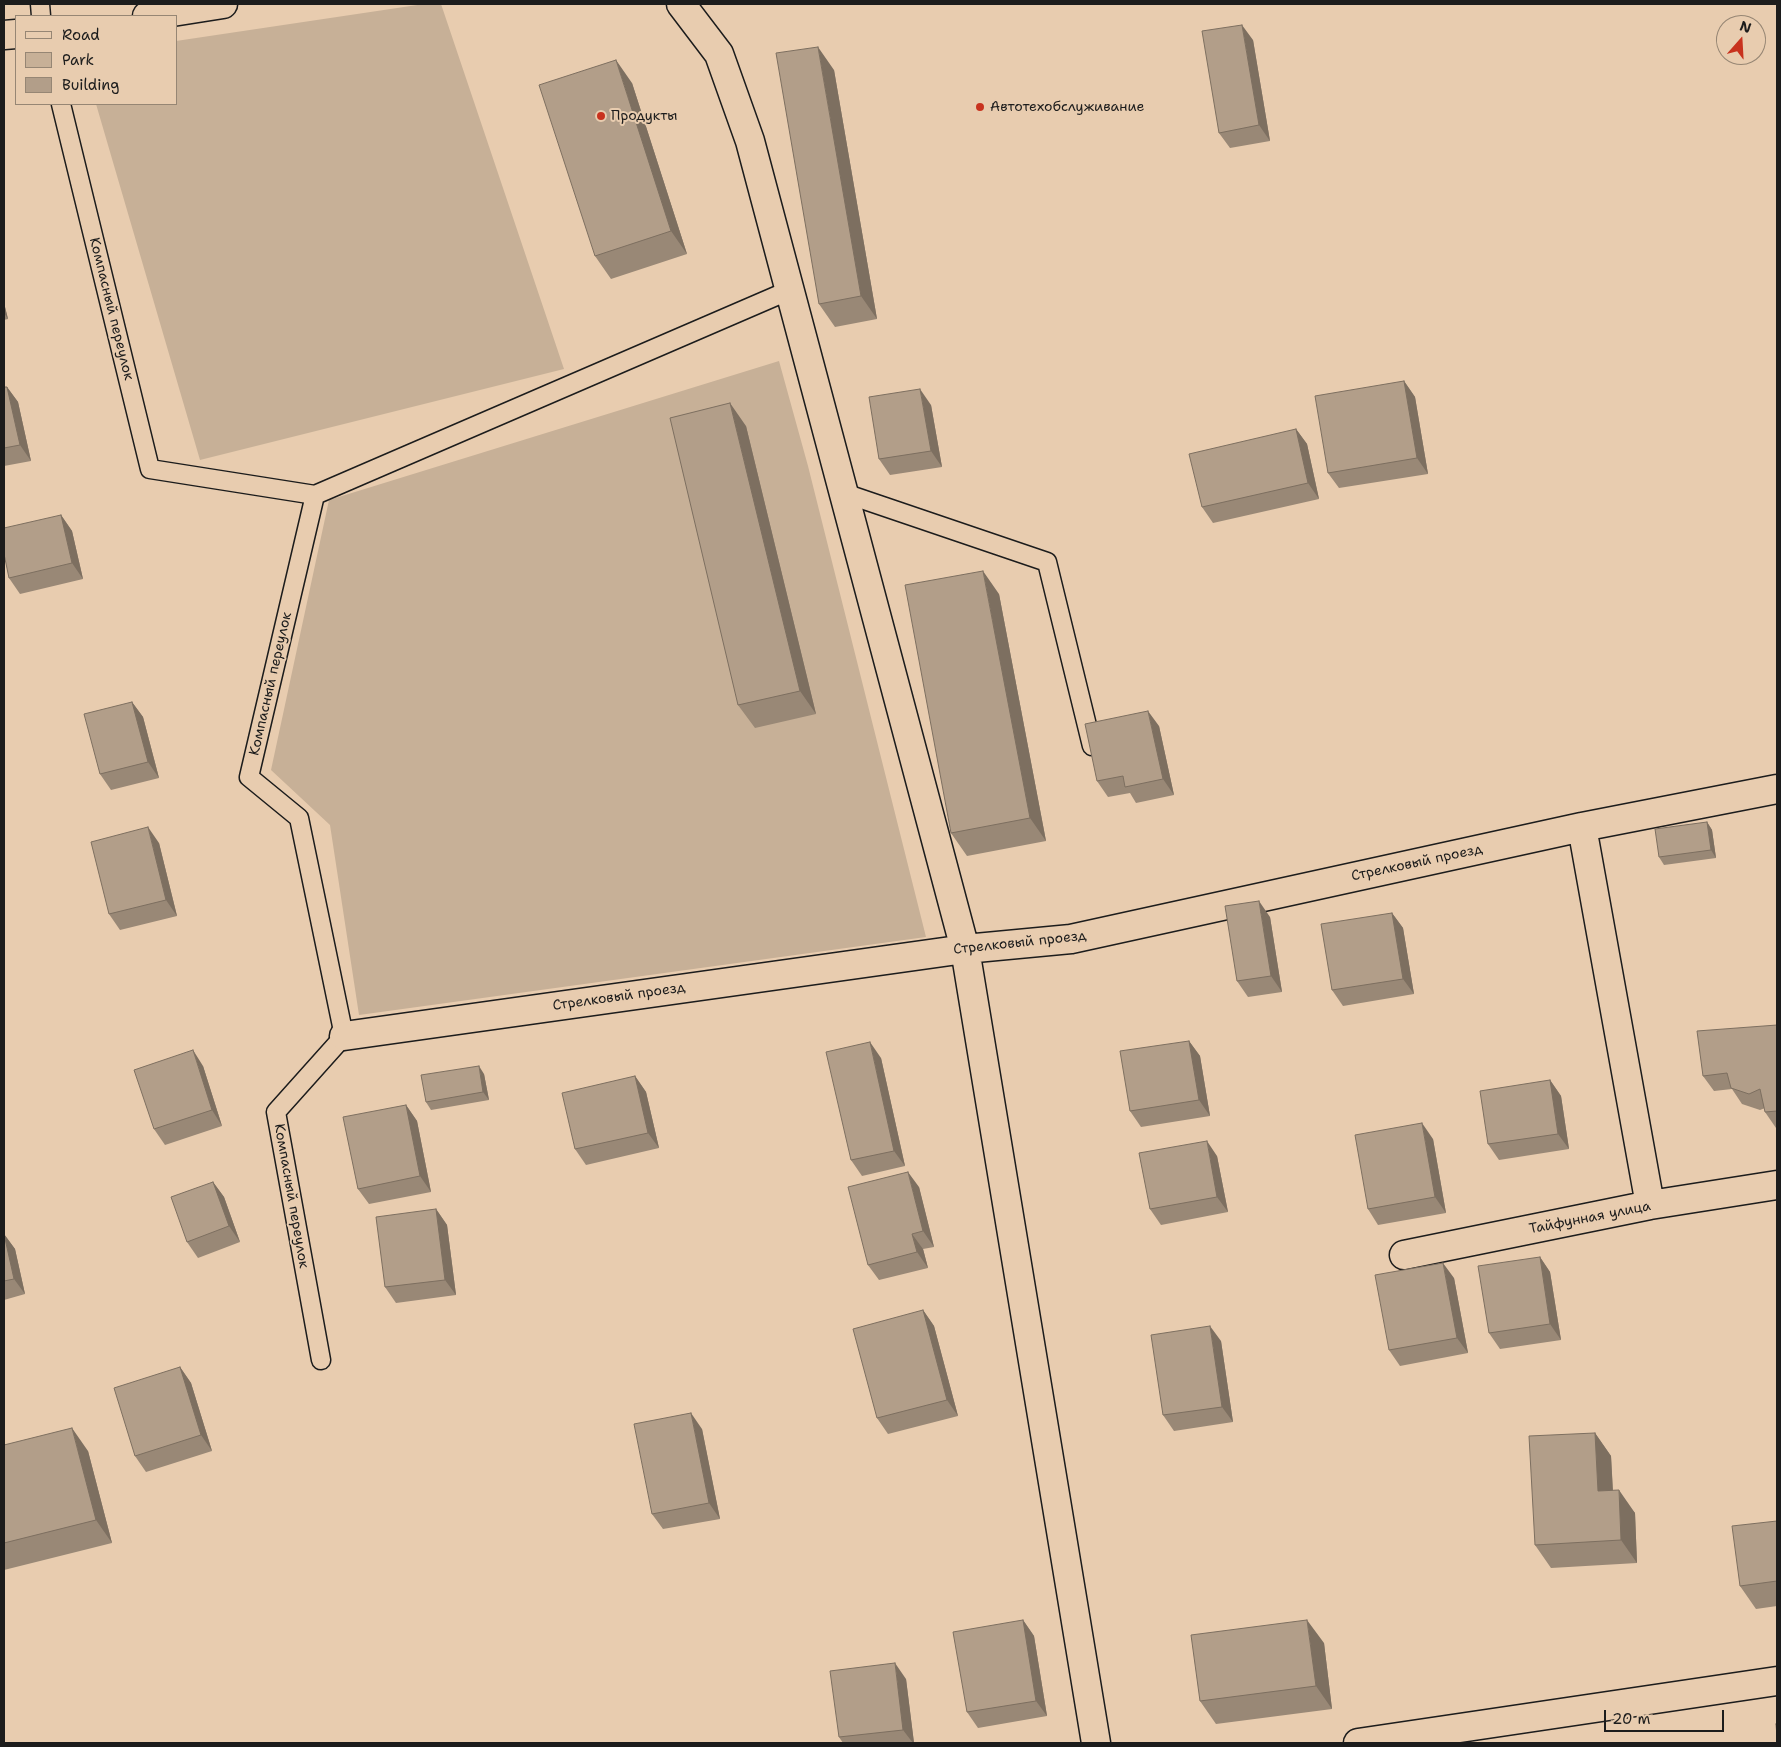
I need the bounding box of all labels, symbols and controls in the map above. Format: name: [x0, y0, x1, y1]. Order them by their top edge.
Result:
legend: [15, 15, 178, 105]
north arrow: [1716, 15, 1766, 65]
text: N: [1737, 16, 1754, 37]
text: Road: [62, 25, 100, 45]
text: Park: [62, 50, 94, 70]
text: Building: [62, 75, 119, 95]
place label: Автотехобслуживание: [990, 99, 1144, 115]
marker: Автотехобслуживание: [974, 101, 986, 113]
place label: Продукты: [611, 108, 678, 124]
marker: Продукты: [595, 110, 607, 122]
street label: Компасный переулок: [85, 236, 137, 382]
street label: Компасный переулок: [246, 611, 296, 757]
street label: Стрелковый проезд: [1350, 841, 1484, 885]
street label: Стрелковый проезд: [953, 928, 1087, 958]
street label: Стрелковый проезд: [552, 979, 686, 1015]
street label: Компасный переулок: [270, 1122, 312, 1270]
street label: Тайфунная улица: [1528, 1198, 1652, 1238]
scale bar: [1606, 1700, 1726, 1732]
text: 20 m: [1612, 1709, 1651, 1729]

